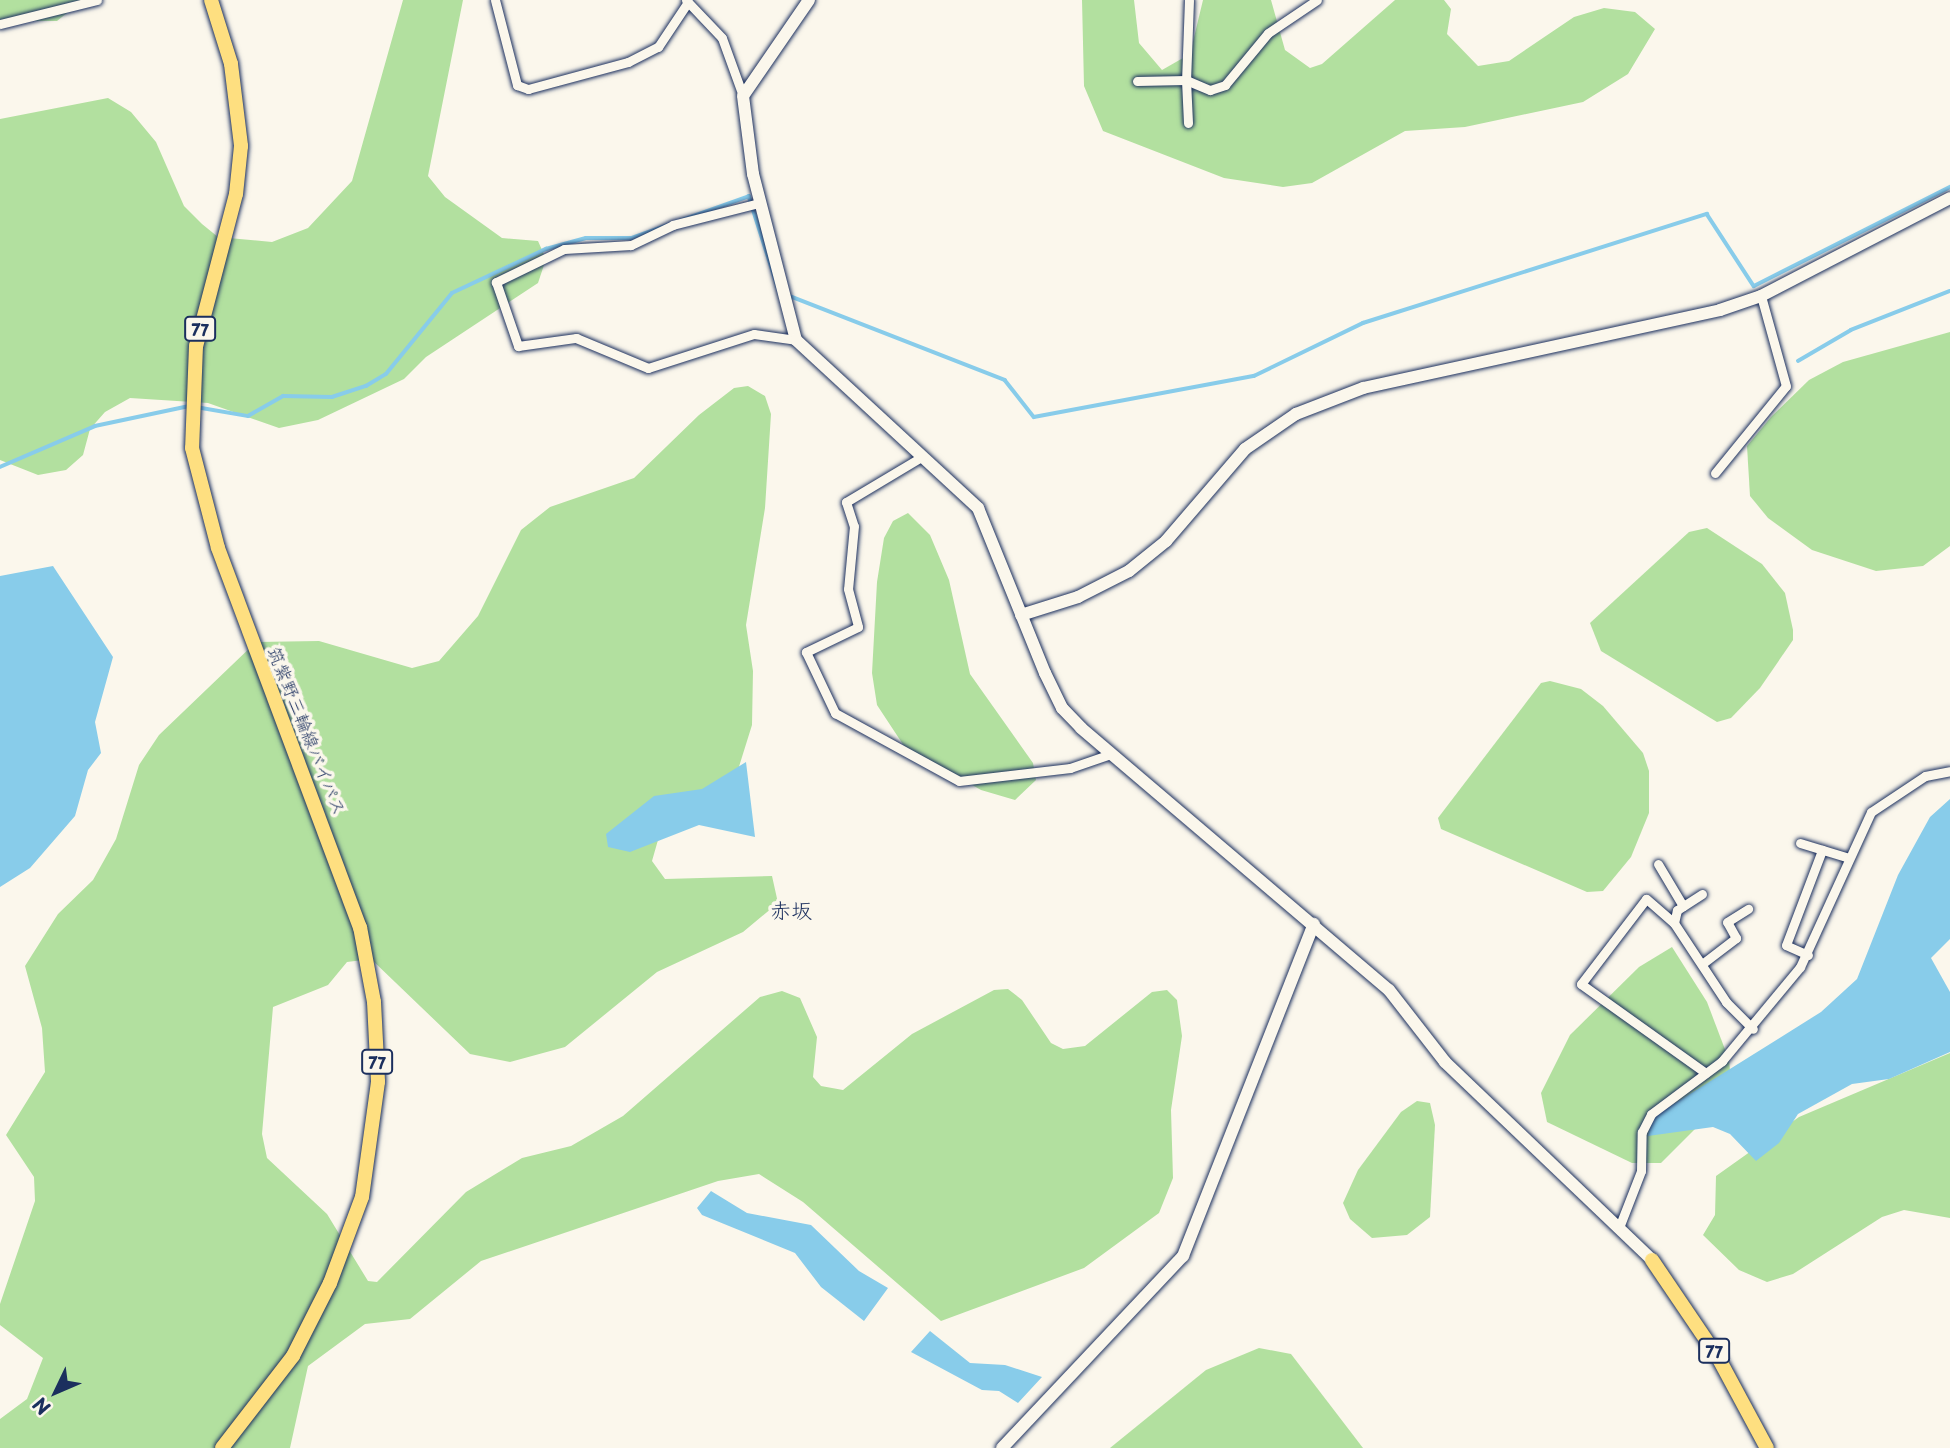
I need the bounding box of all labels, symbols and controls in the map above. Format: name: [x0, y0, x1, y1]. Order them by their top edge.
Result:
road number: 77: [182, 316, 218, 342]
street label: 筑紫野三輪線バイパス: [263, 644, 351, 818]
district label: 赤坂: [770, 896, 812, 922]
road number: 77: [360, 1050, 394, 1074]
road number: 77: [1696, 1338, 1732, 1364]
north arrow: [21, 1357, 91, 1427]
text: N: [26, 1391, 56, 1422]

